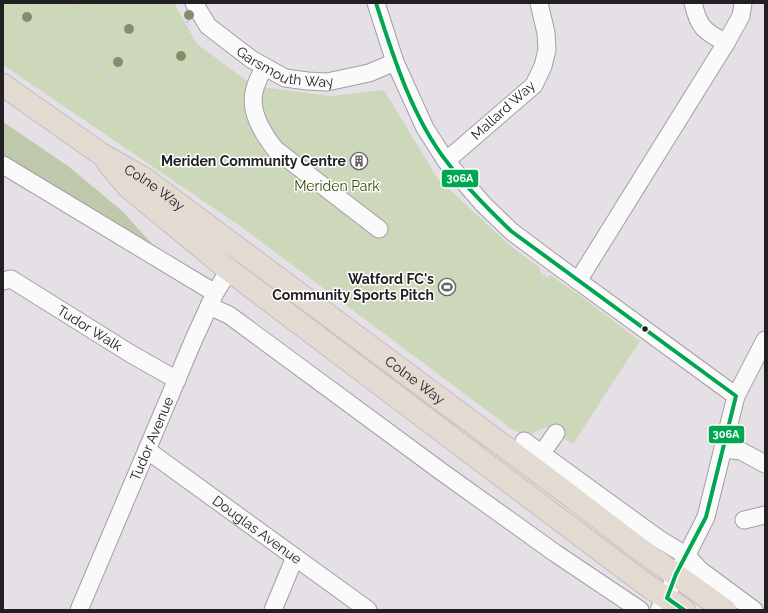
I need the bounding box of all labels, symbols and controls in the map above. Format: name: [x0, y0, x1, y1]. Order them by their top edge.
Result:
street label: Garsmouth Way: [233, 43, 336, 90]
street label: Mallard Way: [468, 77, 539, 143]
building icon: Meriden Community Centre: [349, 151, 369, 171]
place label: Meriden Community Centre: [161, 153, 347, 169]
street label: Colne Way: [121, 161, 188, 214]
line badge: 306A: [441, 169, 479, 188]
text: 306A: [447, 172, 474, 185]
park label: Meriden Park: [294, 178, 380, 194]
place label: Watford FC's Community Sports Pitch: [272, 271, 434, 303]
sports icon: Watford FC's Community Sports Pitch: [437, 277, 457, 297]
street label: Tudor Walk: [54, 302, 125, 355]
unlabelled marker: [640, 324, 650, 334]
street label: Colne Way: [382, 353, 448, 408]
street label: Tudor Avenue: [127, 394, 177, 483]
line badge: 306A: [708, 425, 745, 444]
text: 306A: [713, 428, 740, 441]
street label: Douglas Avenue: [210, 492, 305, 567]

